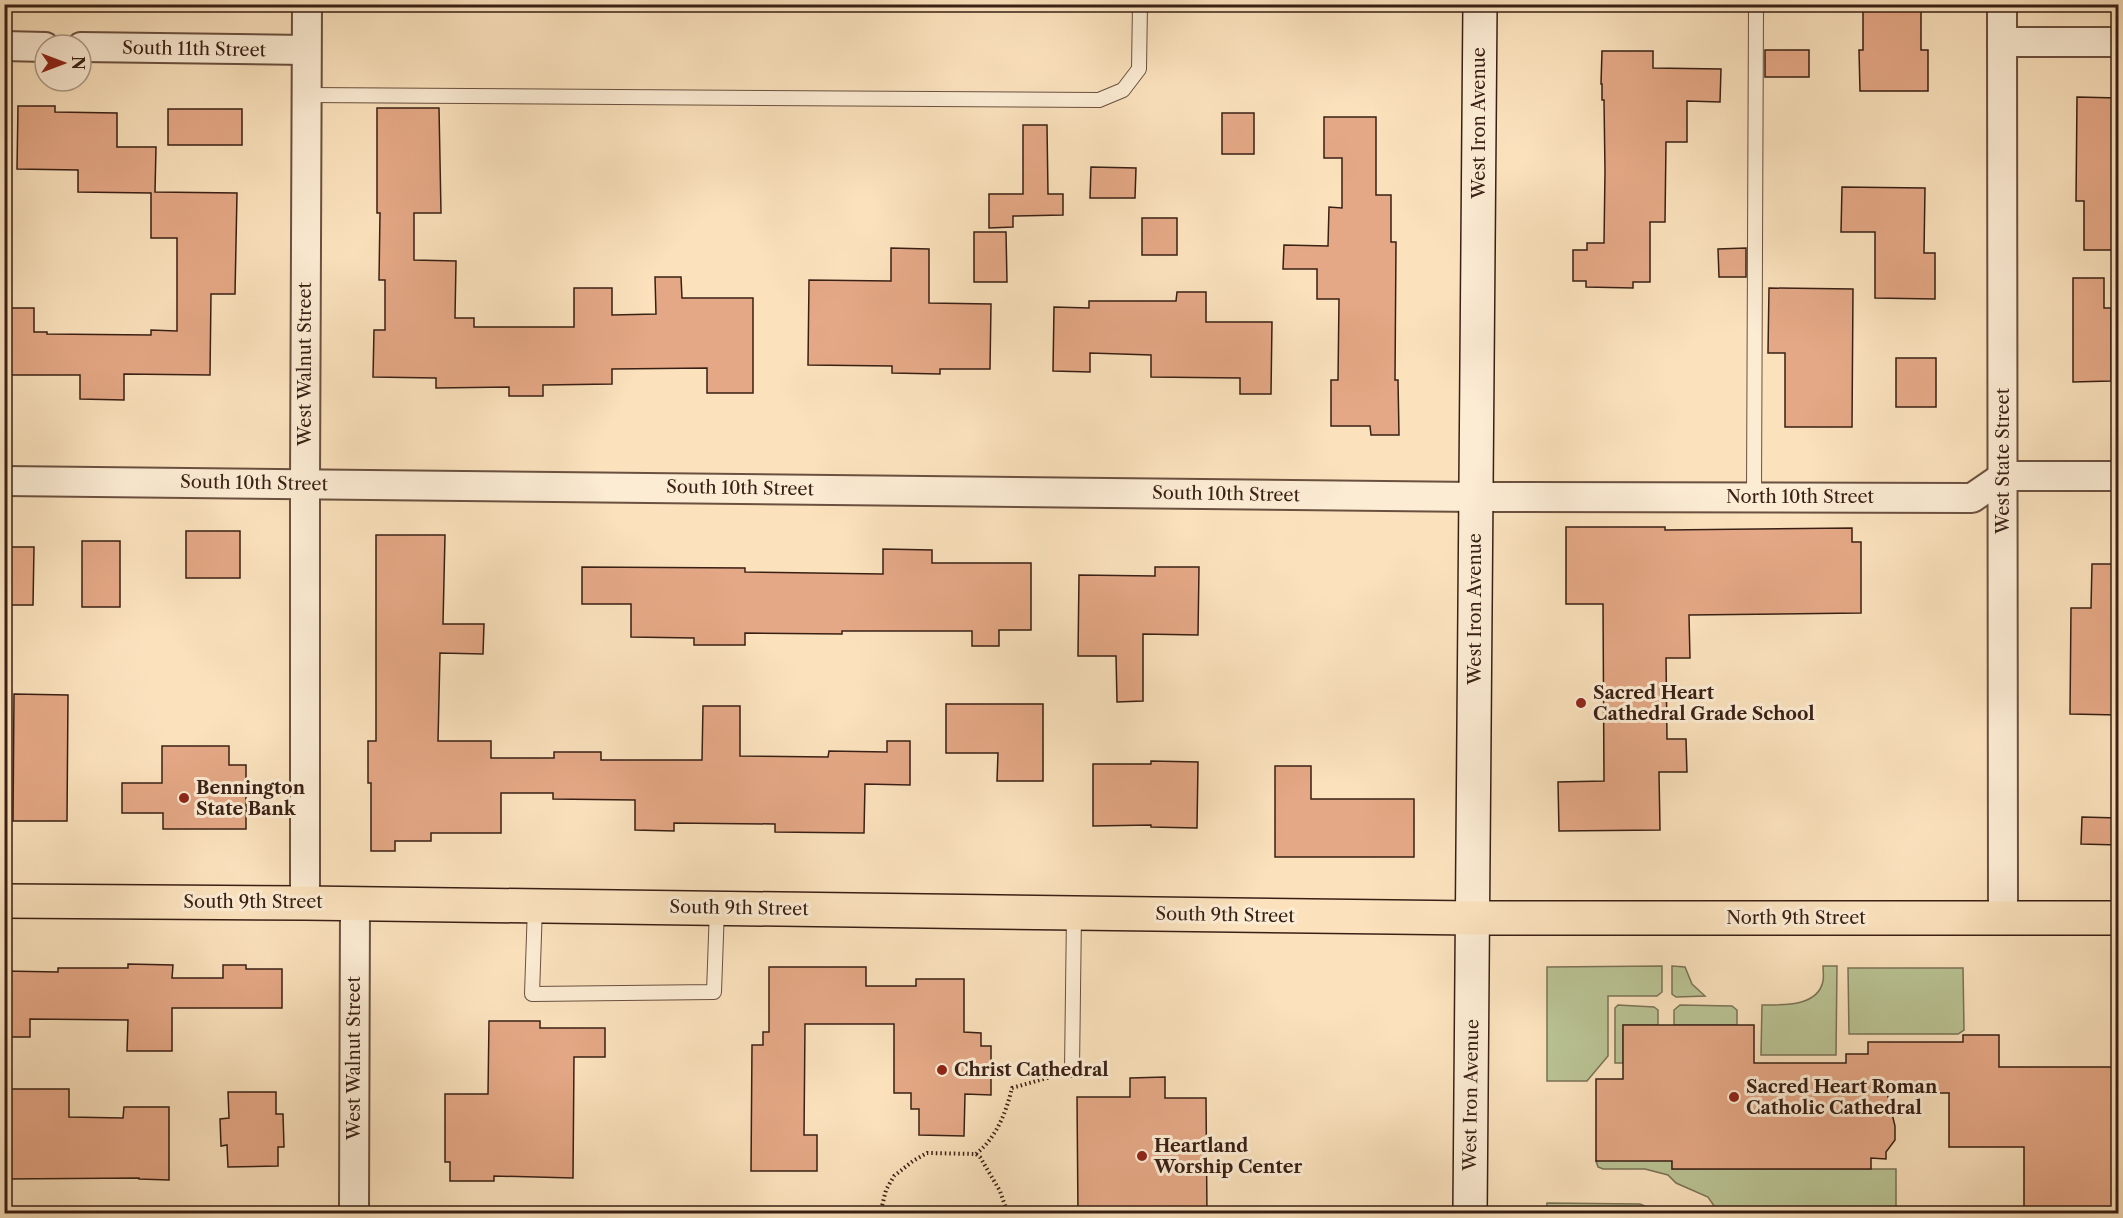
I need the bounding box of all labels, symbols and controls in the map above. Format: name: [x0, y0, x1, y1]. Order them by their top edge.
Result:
north arrow: [33, 33, 93, 93]
street label: South 11th Street: [122, 37, 267, 61]
street label: West Iron Avenue: [1468, 47, 1490, 200]
text: N: [68, 56, 88, 70]
street label: West Walnut Street: [294, 281, 316, 447]
street label: West State Street: [1992, 387, 2014, 535]
street label: South 10th Street: [180, 471, 329, 495]
street label: South 10th Street: [666, 476, 815, 500]
street label: South 10th Street: [1152, 482, 1301, 506]
street label: North 10th Street: [1726, 486, 1875, 508]
street label: West Iron Avenue: [1464, 533, 1486, 686]
place label: Sacred Heart Cathedral Grade School: [1593, 682, 1815, 725]
marker: Sacred Heart Cathedral Grade School: [1574, 696, 1588, 710]
place label: Bennington State Bank: [196, 777, 306, 820]
marker: Bennington State Bank: [177, 791, 191, 805]
street label: South 9th Street: [183, 891, 323, 913]
street label: South 9th Street: [669, 896, 809, 920]
street label: South 9th Street: [1155, 903, 1295, 927]
street label: North 9th Street: [1726, 907, 1866, 929]
street label: West Walnut Street: [343, 975, 365, 1141]
street label: West Iron Avenue: [1459, 1019, 1483, 1172]
place label: Christ Cathedral: [954, 1059, 1109, 1081]
marker: Christ Cathedral: [935, 1063, 949, 1077]
place label: Sacred Heart Roman Catholic Cathedral: [1746, 1076, 1938, 1119]
marker: Sacred Heart Roman Catholic Cathedral: [1727, 1090, 1741, 1104]
place label: Heartland Worship Center: [1153, 1135, 1302, 1178]
marker: Heartland Worship Center: [1135, 1149, 1149, 1163]

